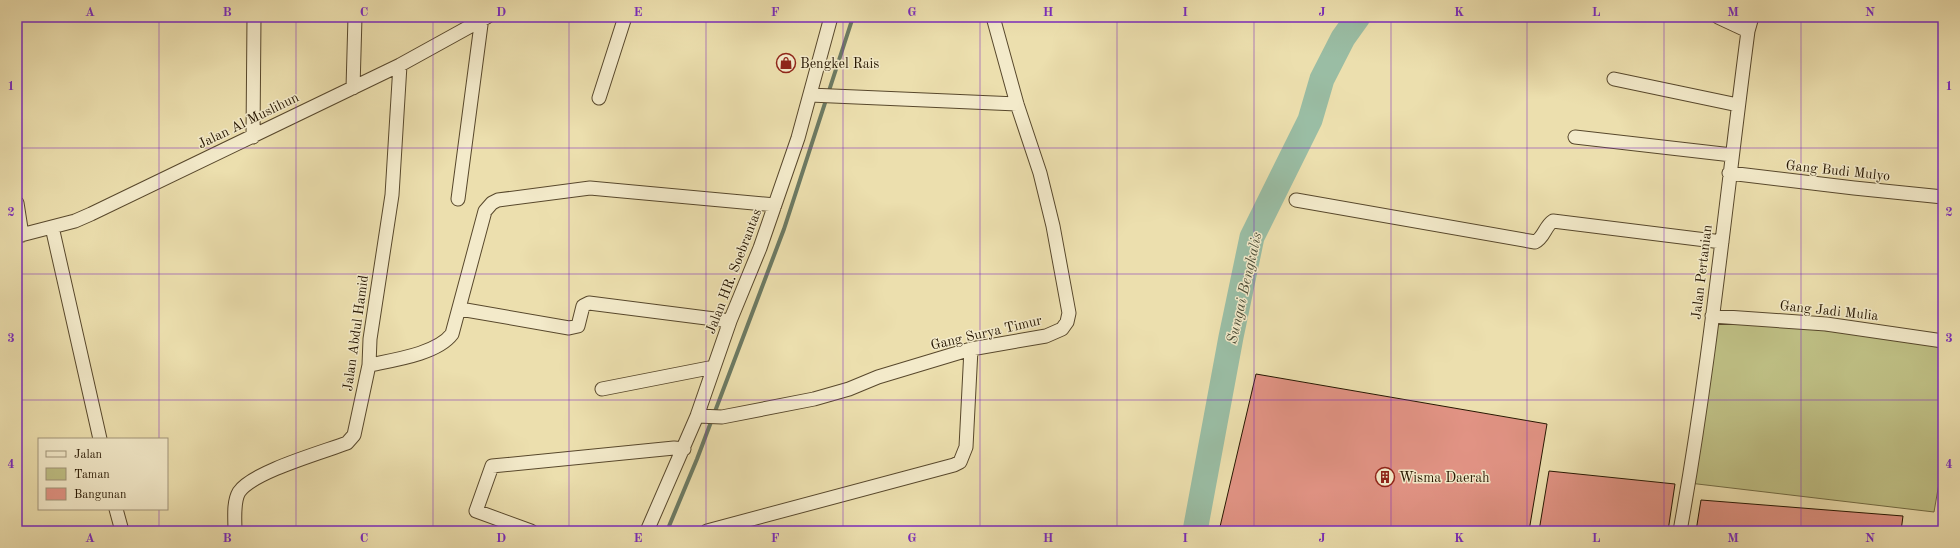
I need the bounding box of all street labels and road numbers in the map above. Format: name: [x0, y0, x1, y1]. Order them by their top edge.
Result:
street label: Jalan Al Muslihun: [196, 90, 302, 151]
street label: Gang Budi Mulyo: [1785, 159, 1891, 183]
street label: Jalan HR. Soebrantas: [704, 207, 764, 336]
street label: Jalan Pertanian: [1689, 224, 1715, 320]
street label: Jalan Abdul Hamid: [341, 274, 371, 392]
street label: Gang Jadi Mulia: [1779, 299, 1879, 323]
street label: Gang Surya Timur: [929, 313, 1044, 353]

